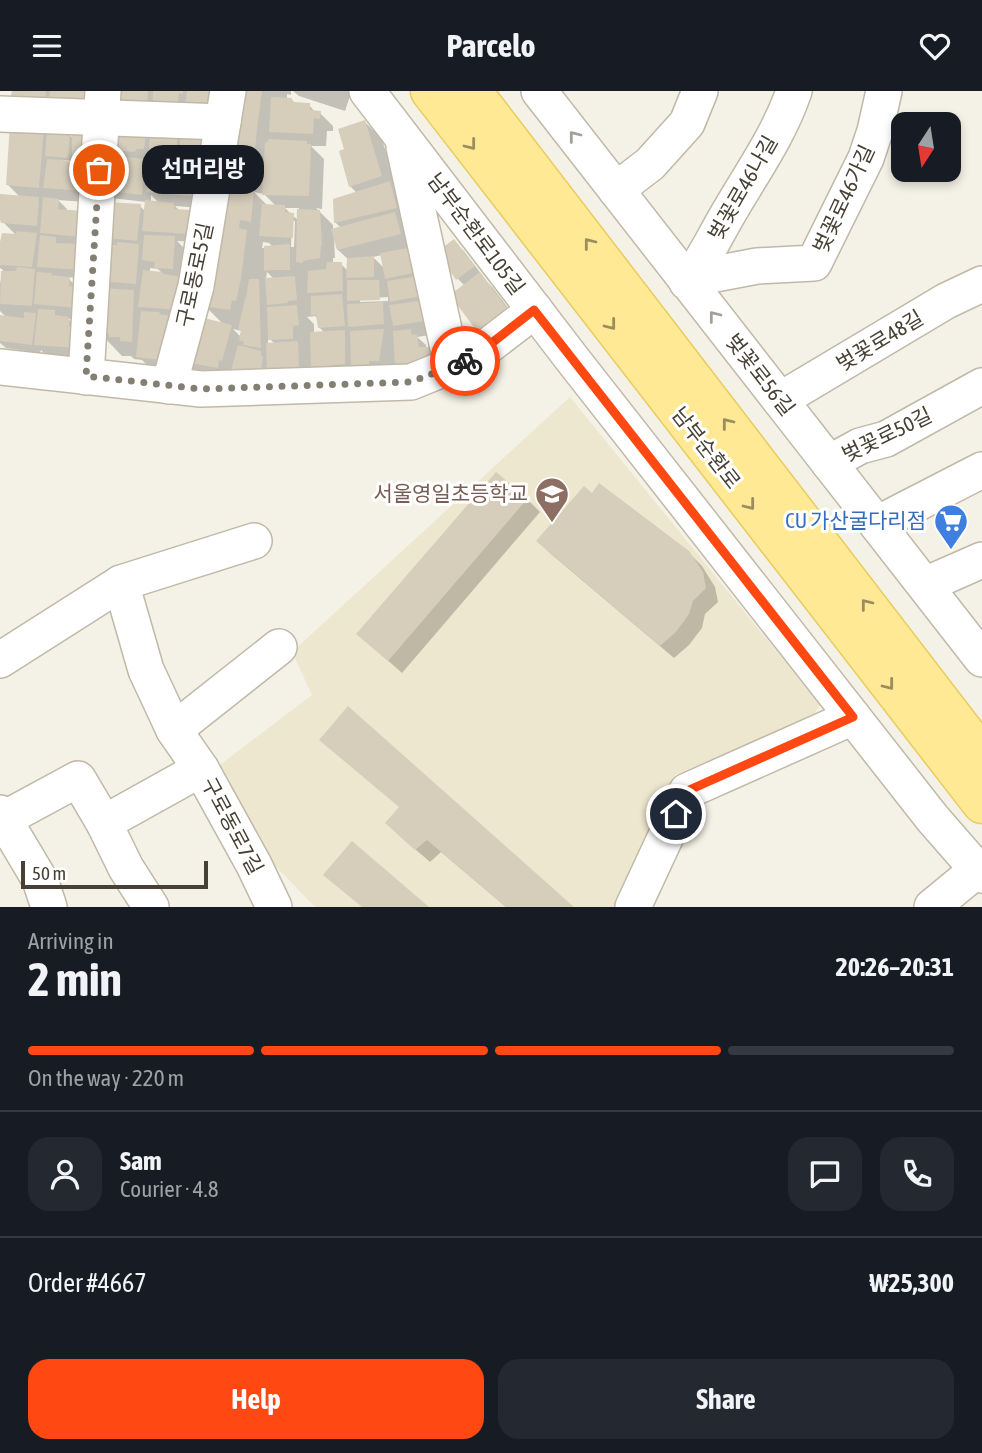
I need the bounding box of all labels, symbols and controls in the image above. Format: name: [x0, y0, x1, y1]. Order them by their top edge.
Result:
icon: menu: [28, 27, 66, 65]
text: Parcelo: [447, 27, 535, 64]
icon: heart: [916, 27, 954, 65]
north arrow: [891, 112, 961, 182]
map controls: [891, 112, 961, 182]
street label: 벚꽃로46나길: [703, 131, 782, 244]
one-way arrow: [570, 132, 583, 144]
one-way arrow: [463, 137, 476, 150]
pin: [69, 140, 129, 200]
street label: 벚꽃로46가길: [808, 141, 879, 256]
callout: 선머리방: [141, 146, 264, 195]
icon: bag: [80, 151, 118, 189]
text: 선머리방: [161, 156, 245, 182]
street label: 남부순환로105길: [423, 168, 530, 299]
street label: 구로동로5길: [171, 220, 217, 329]
one-way arrow: [584, 238, 597, 250]
street label: 벚꽃로48길: [832, 305, 927, 375]
one-way arrow: [709, 311, 722, 324]
one-way arrow: [602, 317, 615, 330]
courier: [430, 326, 500, 396]
street label: 벚꽃로56길: [721, 329, 800, 420]
icon: bike: [446, 342, 484, 380]
street label: 남부순환로: [668, 402, 746, 493]
street label: 벚꽃로50길: [838, 402, 935, 466]
one-way arrow: [723, 419, 736, 431]
school or university icon: 서울영일초등학교: [533, 475, 571, 524]
place label: 서울영일초등학교: [373, 481, 528, 505]
one-way arrow: [741, 497, 754, 509]
supermarket icon: CU 가산굴다리점: [932, 502, 970, 551]
place label: CU 가산굴다리점: [785, 508, 926, 532]
one-way arrow: [861, 599, 874, 611]
one-way arrow: [881, 677, 894, 689]
street label: 구로동로7길: [197, 773, 268, 878]
pin: [646, 784, 706, 844]
icon: home: [657, 795, 695, 833]
scale bar: [21, 858, 208, 890]
text: 50 m: [32, 862, 66, 884]
text: Arriving in: [28, 928, 114, 954]
text: 20:26–20:31: [836, 952, 954, 982]
text: 2 min: [28, 953, 122, 1006]
text: On the way · 220 m: [28, 1065, 184, 1091]
button: person: [28, 1137, 102, 1211]
button: chat: [788, 1137, 862, 1211]
button: phone: [880, 1137, 954, 1211]
text: Sam: [120, 1146, 162, 1176]
text: Courier · 4.8: [120, 1176, 219, 1202]
text: Order #4667: [28, 1268, 147, 1298]
text: ₩25,300: [869, 1268, 954, 1298]
button: Help: [28, 1359, 484, 1439]
button: Share: [498, 1359, 954, 1439]

